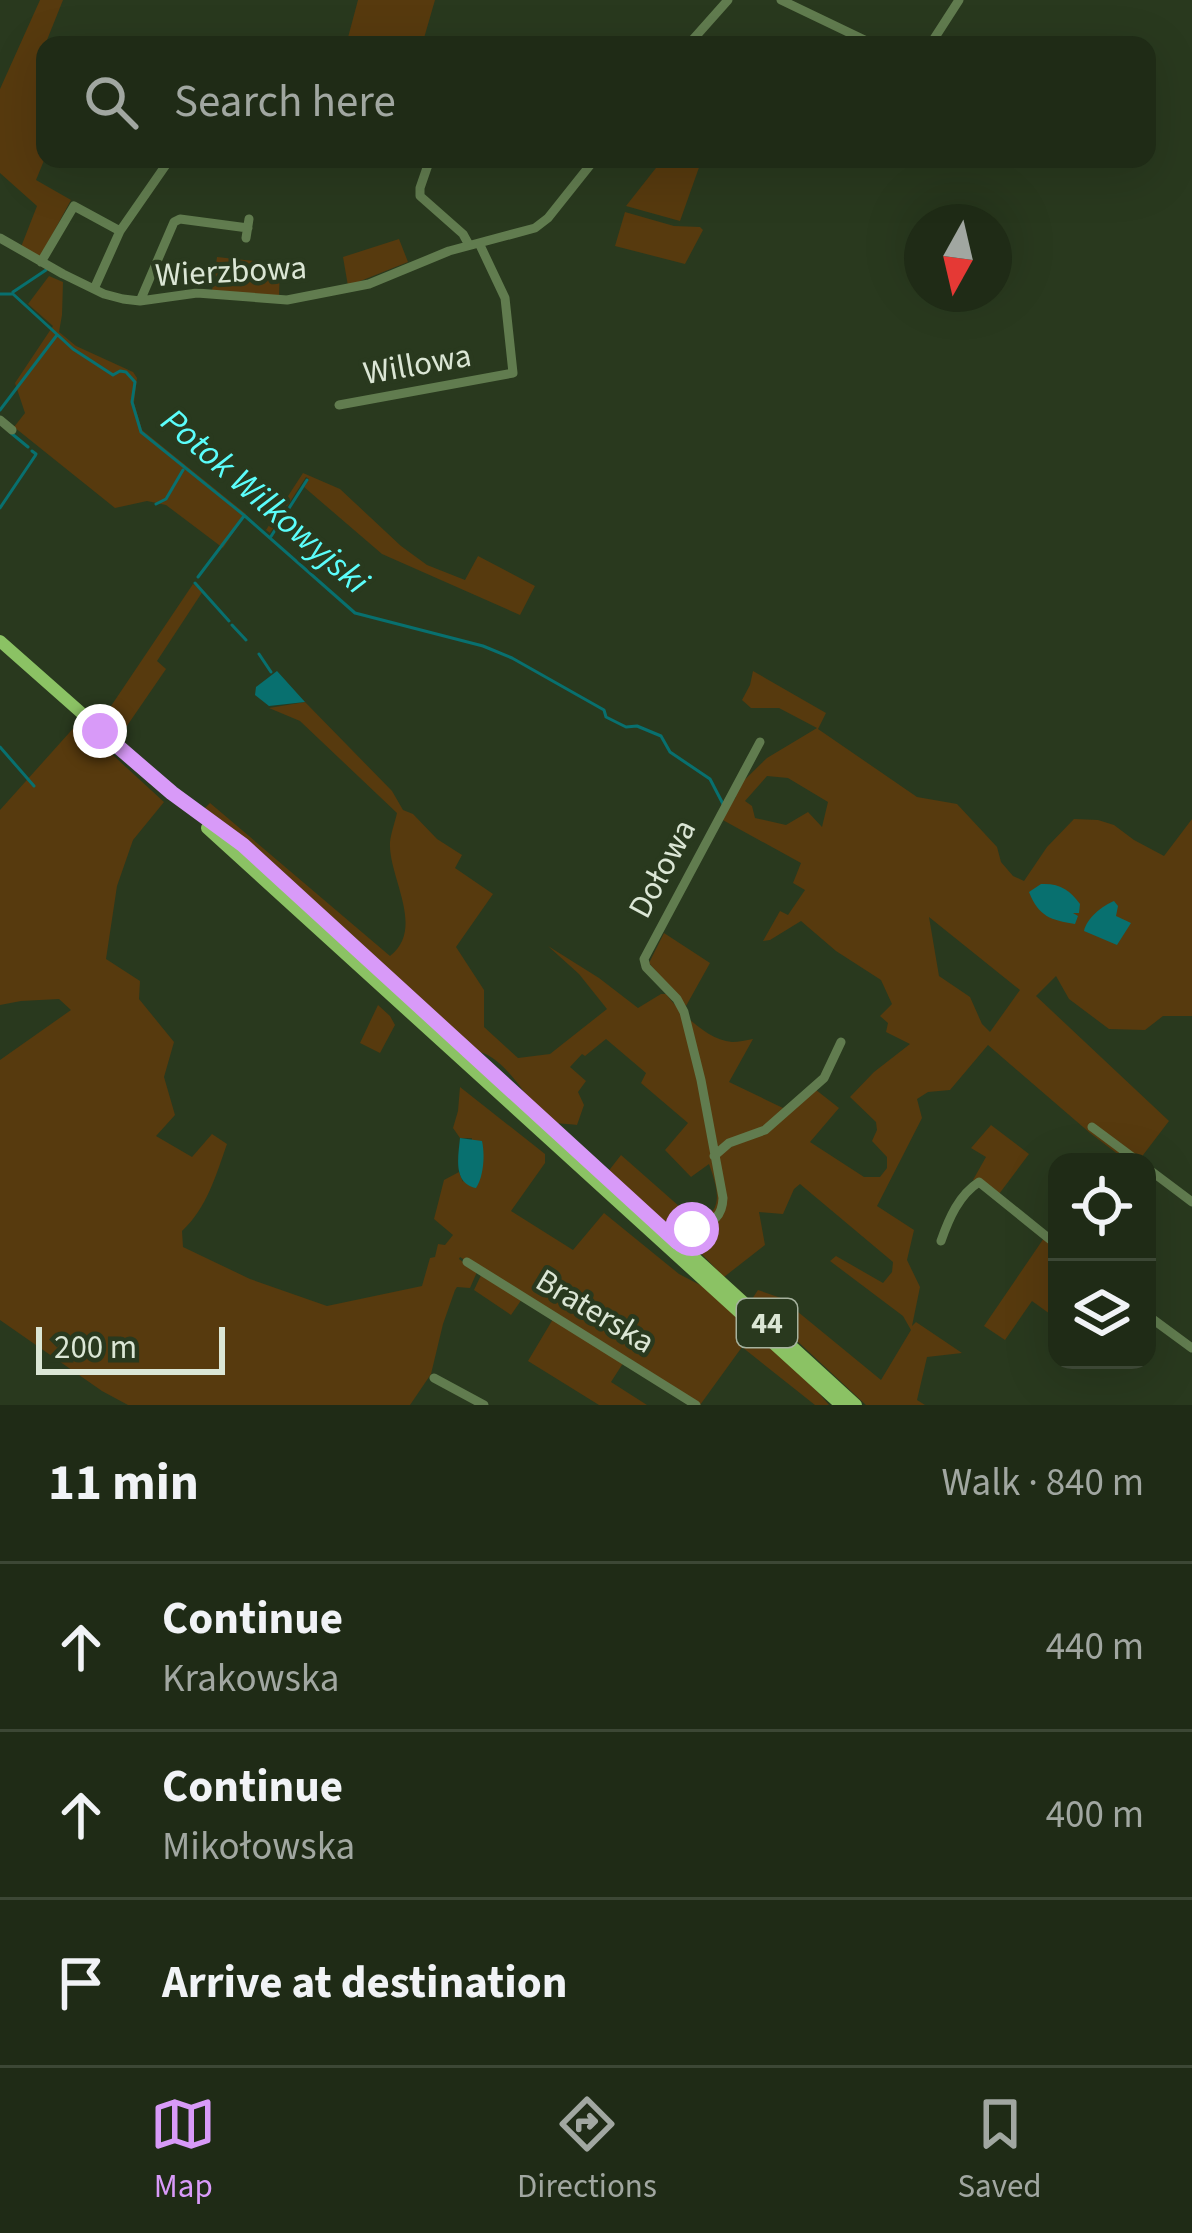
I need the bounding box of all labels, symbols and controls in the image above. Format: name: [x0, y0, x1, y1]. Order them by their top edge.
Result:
search box: [36, 36, 1156, 168]
icon: search: [78, 69, 144, 135]
text: Search here: [174, 70, 396, 134]
north arrow: [904, 204, 1012, 312]
street label: Wierzbowa: [154, 244, 308, 299]
street label: Willowa: [360, 332, 475, 397]
water label: Potok Wilkowyjski: [150, 396, 381, 606]
route end: [73, 704, 127, 758]
street label: Dołowa: [617, 811, 708, 926]
map controls: [1048, 1153, 1156, 1369]
button: locate: [1048, 1153, 1156, 1261]
route start: [665, 1202, 719, 1256]
street label: Braterska: [527, 1257, 664, 1365]
button: layers: [1048, 1261, 1156, 1369]
road number: 44: [737, 1299, 797, 1347]
scale bar: [36, 1321, 225, 1374]
text: 200 m: [54, 1324, 137, 1371]
text: 11 min: [48, 1447, 199, 1519]
text: Walk · 840 m: [941, 1455, 1144, 1511]
text: Continue: [162, 1587, 343, 1651]
icon: ahead: [48, 1614, 114, 1680]
text: 440 m: [1046, 1619, 1144, 1675]
text: Krakowska: [162, 1651, 339, 1707]
text: Continue: [162, 1755, 343, 1819]
icon: ahead: [48, 1782, 114, 1848]
text: 400 m: [1046, 1787, 1144, 1843]
text: Mikołowska: [162, 1819, 355, 1875]
icon: arrive: [48, 1950, 114, 2016]
text: Arrive at destination: [162, 1951, 567, 2015]
tab: Map: [150, 2091, 216, 2210]
tab: Directions: [517, 2091, 657, 2210]
tab: Saved: [957, 2091, 1042, 2210]

